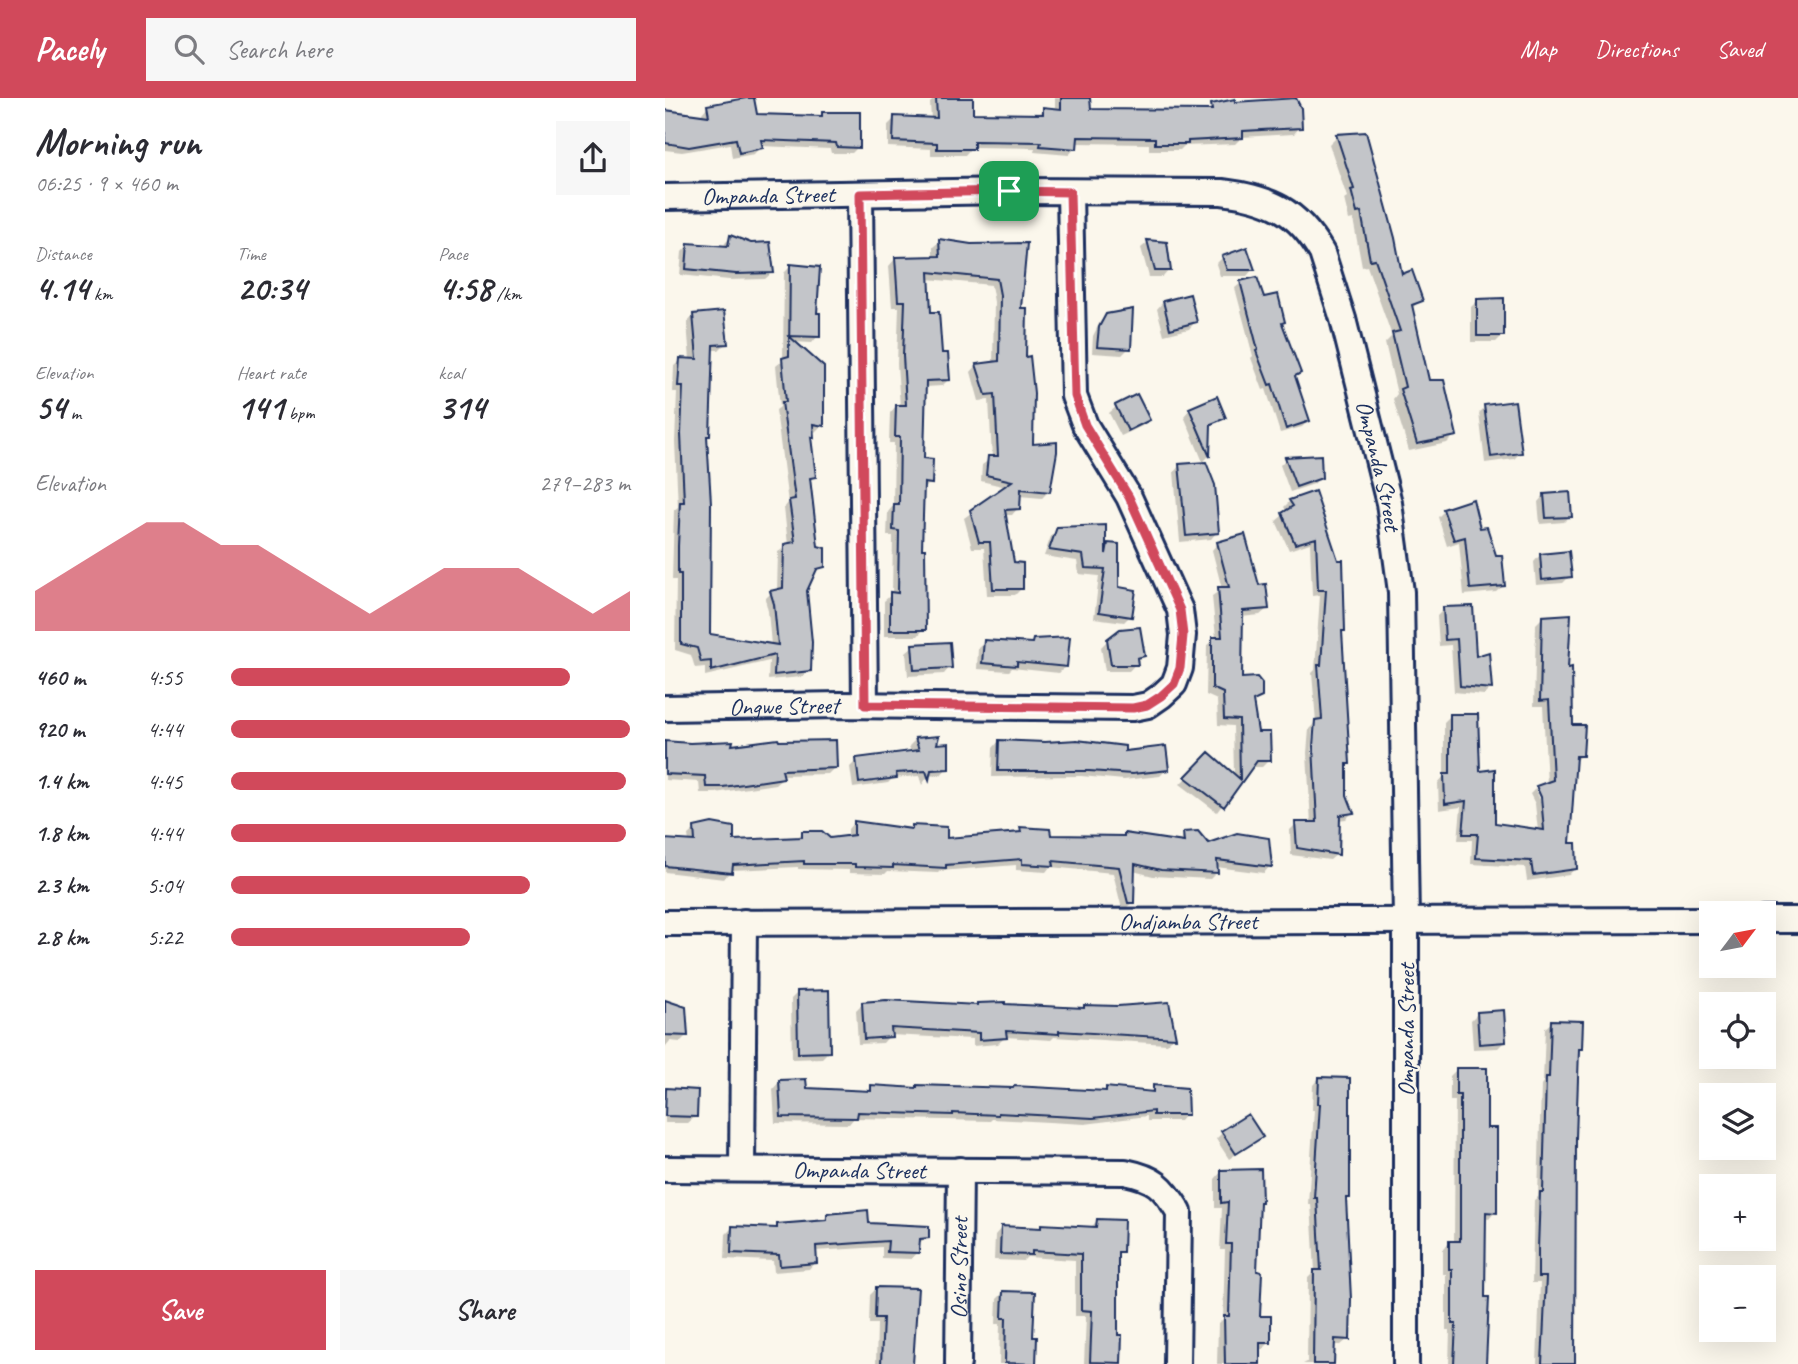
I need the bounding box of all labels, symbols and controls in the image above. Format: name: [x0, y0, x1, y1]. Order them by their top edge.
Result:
search box: [146, 18, 636, 81]
text: Pacely: [35, 28, 104, 70]
icon: search: [170, 30, 208, 68]
text: Search here: [226, 33, 332, 66]
text: Map: [1520, 34, 1557, 64]
text: Directions: [1595, 34, 1678, 64]
text: Saved: [1716, 34, 1763, 64]
text: Morning run: [35, 119, 201, 166]
button: share: [556, 121, 630, 195]
pin: [979, 161, 1039, 221]
text: 06:25 · 9 × 460 m: [35, 169, 178, 198]
icon: arrive: [990, 172, 1028, 210]
street label: Ompanda Street: [701, 179, 837, 211]
text: Distance: [35, 242, 92, 266]
text: Time: [237, 242, 266, 266]
text: Pace: [438, 242, 468, 266]
text: 4.14: [35, 266, 89, 311]
text: 20:34: [237, 266, 307, 311]
text: 4:58: [438, 266, 492, 311]
text: km: [89, 282, 112, 306]
text: /km: [492, 282, 521, 306]
text: Elevation: [35, 361, 93, 385]
text: Heart rate: [237, 361, 306, 385]
text: kcal: [438, 361, 463, 385]
text: 54: [35, 385, 66, 430]
text: 141: [237, 385, 284, 430]
text: 314: [438, 385, 486, 430]
street label: Ompanda Street: [1349, 397, 1408, 535]
text: m: [66, 401, 81, 425]
text: bpm: [284, 401, 315, 425]
text: Elevation: [35, 469, 106, 498]
text: 279–283 m: [539, 469, 630, 498]
text: 460 m: [35, 663, 85, 692]
text: 4:55: [147, 663, 183, 692]
street label: Ongwe Street: [729, 690, 842, 722]
text: 920 m: [35, 715, 84, 744]
text: 4:44: [147, 715, 183, 744]
text: 1.4 km: [35, 767, 89, 796]
text: 4:45: [147, 767, 183, 796]
text: 1.8 km: [35, 819, 89, 848]
text: 4:44: [147, 819, 183, 848]
text: 2.3 km: [35, 871, 89, 900]
text: 5:04: [147, 871, 183, 900]
north arrow: [1699, 901, 1776, 978]
map controls: [1699, 901, 1776, 1342]
street label: Ondjamba Street: [1119, 906, 1259, 937]
text: 2.8 km: [35, 923, 89, 952]
text: 5:22: [147, 923, 183, 952]
street label: Ompanda Street: [1391, 962, 1421, 1096]
button: locate: [1699, 992, 1776, 1069]
button: layers: [1699, 1083, 1776, 1160]
street label: Ompanda Street: [792, 1155, 928, 1186]
button: +: [1699, 1174, 1776, 1251]
street label: Osino Street: [943, 1215, 975, 1319]
button: −: [1699, 1265, 1776, 1342]
button: Save: [35, 1270, 326, 1350]
button: Share: [340, 1270, 630, 1350]

